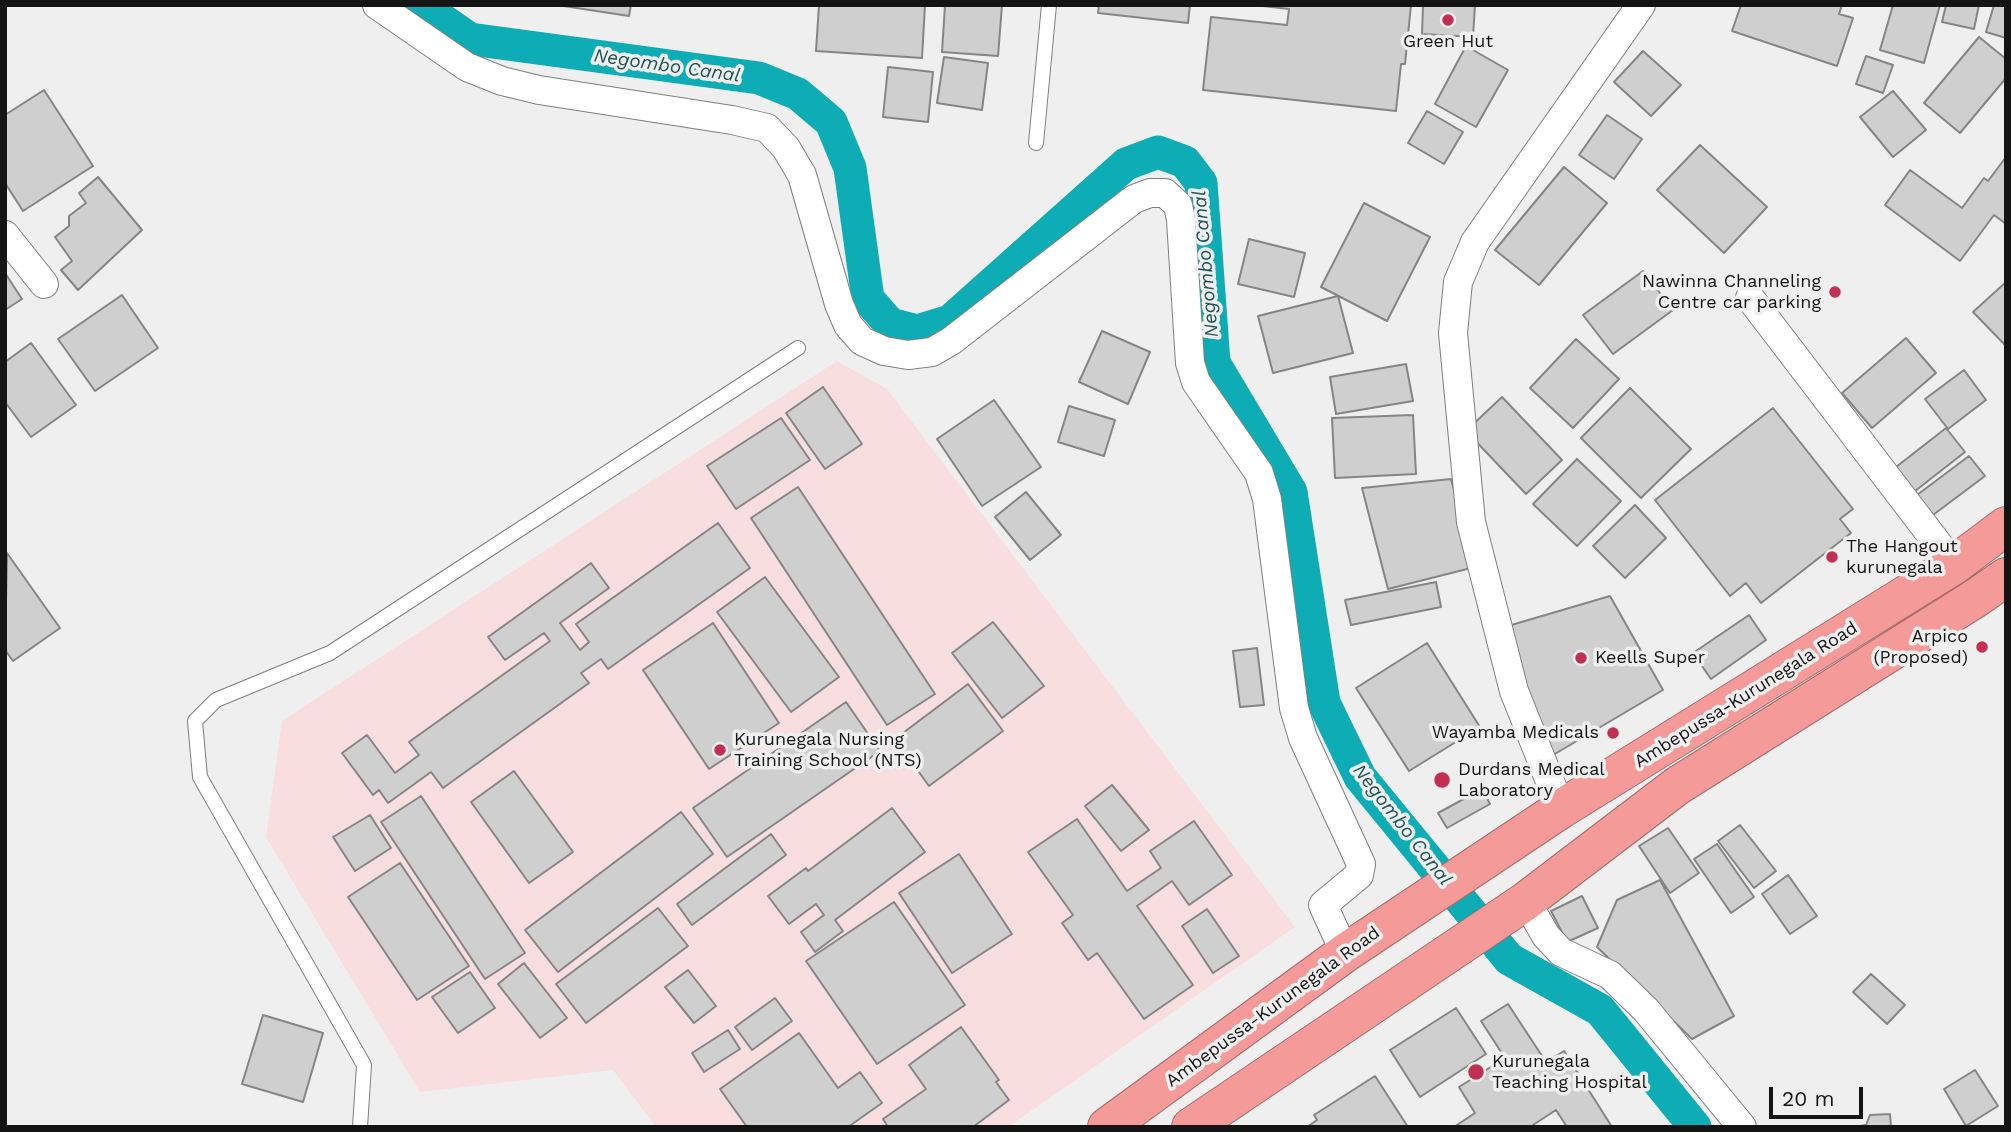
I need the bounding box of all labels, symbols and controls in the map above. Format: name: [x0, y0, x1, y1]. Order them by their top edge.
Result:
marker: Green Hut: [1440, 12, 1456, 28]
place label: Green Hut: [1403, 31, 1493, 53]
water label: Negombo Canal: [592, 44, 742, 88]
water label: Negombo Canal: [1188, 189, 1224, 339]
place label: Nawinna Channeling Centre car parking: [1642, 271, 1821, 314]
marker: Nawinna Channeling Centre car parking: [1827, 284, 1843, 300]
place label: The Hangout kurunegala: [1846, 536, 1958, 578]
marker: The Hangout kurunegala: [1824, 549, 1840, 565]
street label: Ambepussa-Kurunegala Road: [1630, 617, 1862, 773]
place label: Arpico (Proposed): [1874, 626, 1968, 668]
marker: Arpico (Proposed): [1974, 639, 1990, 655]
place label: Keells Super: [1595, 647, 1705, 669]
marker: Keells Super: [1573, 650, 1589, 666]
place label: Wayamba Medicals: [1432, 722, 1599, 744]
marker: Wayamba Medicals: [1605, 725, 1621, 741]
place label: Kurunegala Nursing Training School (NTS): [734, 729, 921, 772]
marker: Kurunegala Nursing Training School (NTS): [712, 742, 728, 758]
place label: Durdans Medical Laboratory: [1458, 759, 1605, 802]
water label: Negombo Canal: [1348, 760, 1456, 890]
marker: Durdans Medical Laboratory: [1432, 770, 1452, 790]
street label: Ambepussa-Kurunegala Road: [1162, 922, 1384, 1092]
place label: Kurunegala Teaching Hospital: [1492, 1051, 1647, 1094]
marker: Kurunegala Teaching Hospital: [1466, 1062, 1486, 1082]
scale bar: [1773, 1072, 1868, 1116]
text: 20 m: [1782, 1086, 1834, 1111]

